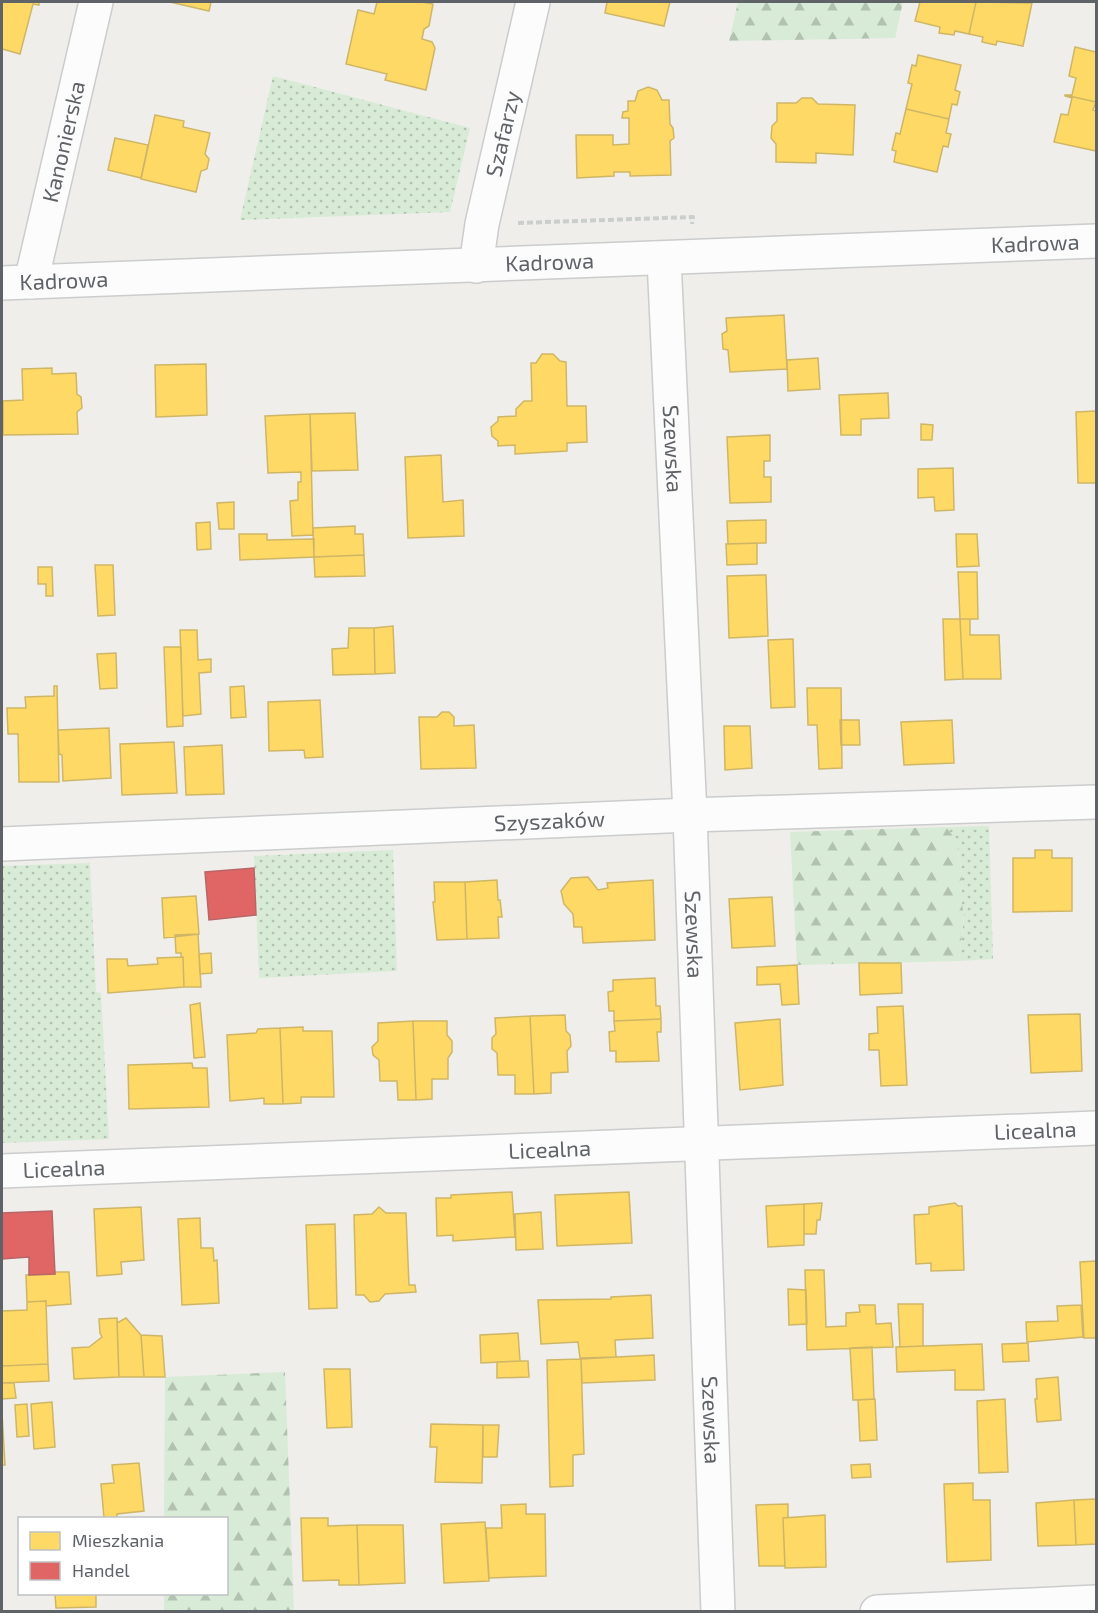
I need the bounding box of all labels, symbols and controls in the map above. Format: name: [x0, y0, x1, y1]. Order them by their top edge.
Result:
street label: Kanonierska: [36, 78, 89, 205]
street label: Szafarzy: [479, 88, 524, 179]
street label: Kadrowa: [990, 228, 1080, 257]
street label: Kadrowa: [505, 246, 594, 276]
street label: Kadrowa: [19, 265, 109, 294]
street label: Szewska: [659, 404, 689, 493]
street label: Szyszaków: [493, 805, 606, 835]
street label: Szewska: [681, 890, 710, 979]
street label: Licealna: [993, 1115, 1077, 1144]
street label: Licealna: [508, 1134, 591, 1163]
street label: Licealna: [22, 1153, 106, 1182]
street label: Szewska: [698, 1376, 727, 1464]
legend: [18, 1517, 228, 1595]
text: Mieszkania: [72, 1529, 164, 1551]
text: Handel: [72, 1559, 130, 1581]

